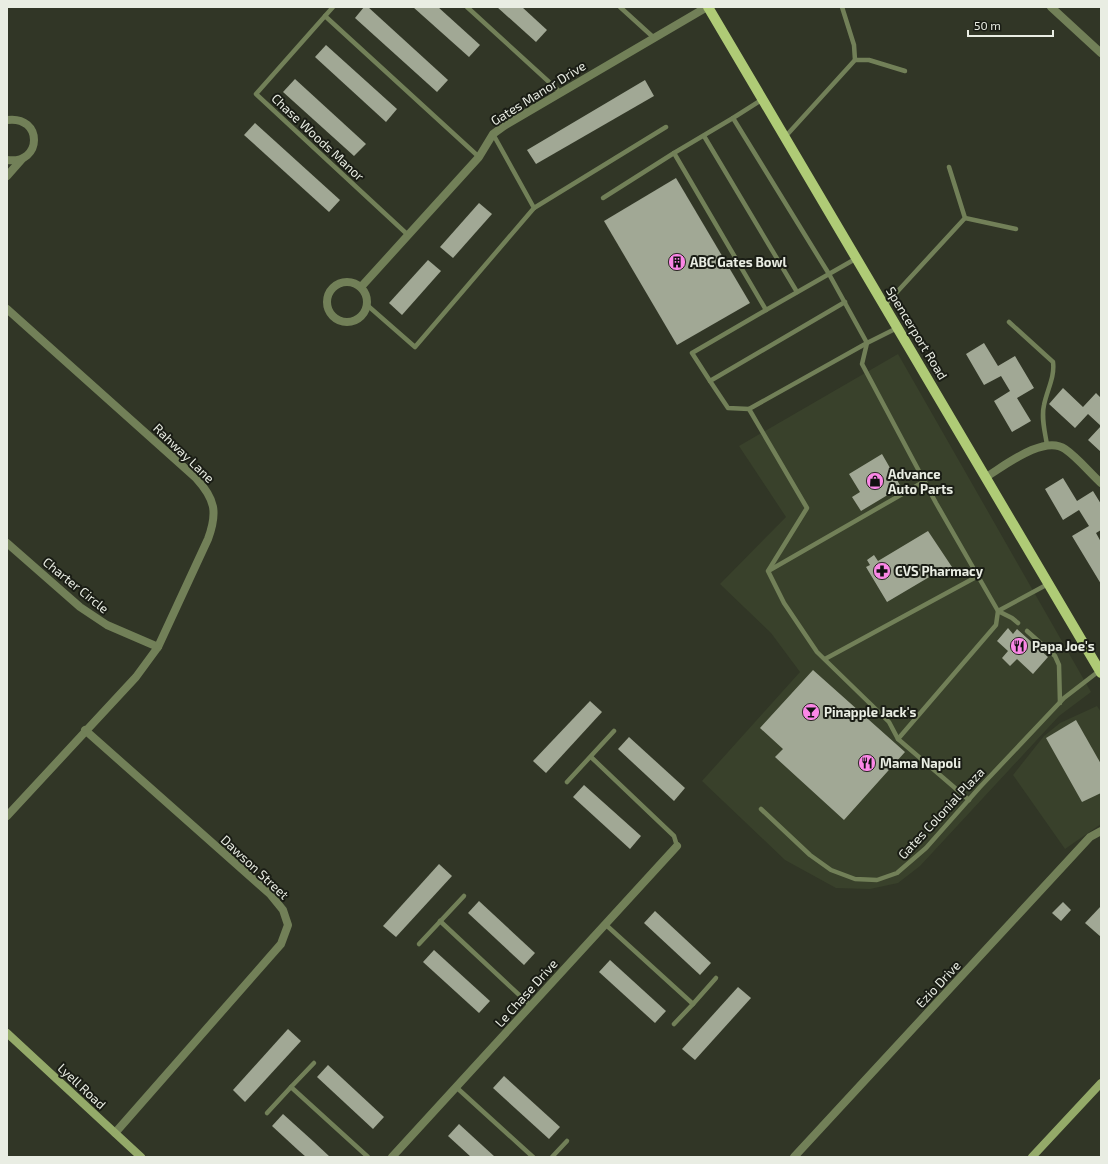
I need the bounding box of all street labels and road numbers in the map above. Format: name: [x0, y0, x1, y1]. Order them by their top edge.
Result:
street label: Gates Manor Drive: [488, 57, 588, 129]
street label: Chase Woods Manor: [268, 90, 368, 184]
street label: Spencerport Road: [883, 284, 951, 382]
street label: Rahway Lane: [150, 420, 218, 486]
street label: Charter Circle: [40, 554, 112, 616]
street label: Gates Colonial Plaza: [894, 764, 988, 862]
street label: Dawson Street: [218, 831, 292, 903]
street label: Le Chase Drive: [491, 956, 561, 1030]
street label: Ezio Drive: [912, 957, 964, 1011]
street label: Lyell Road: [55, 1060, 109, 1112]

